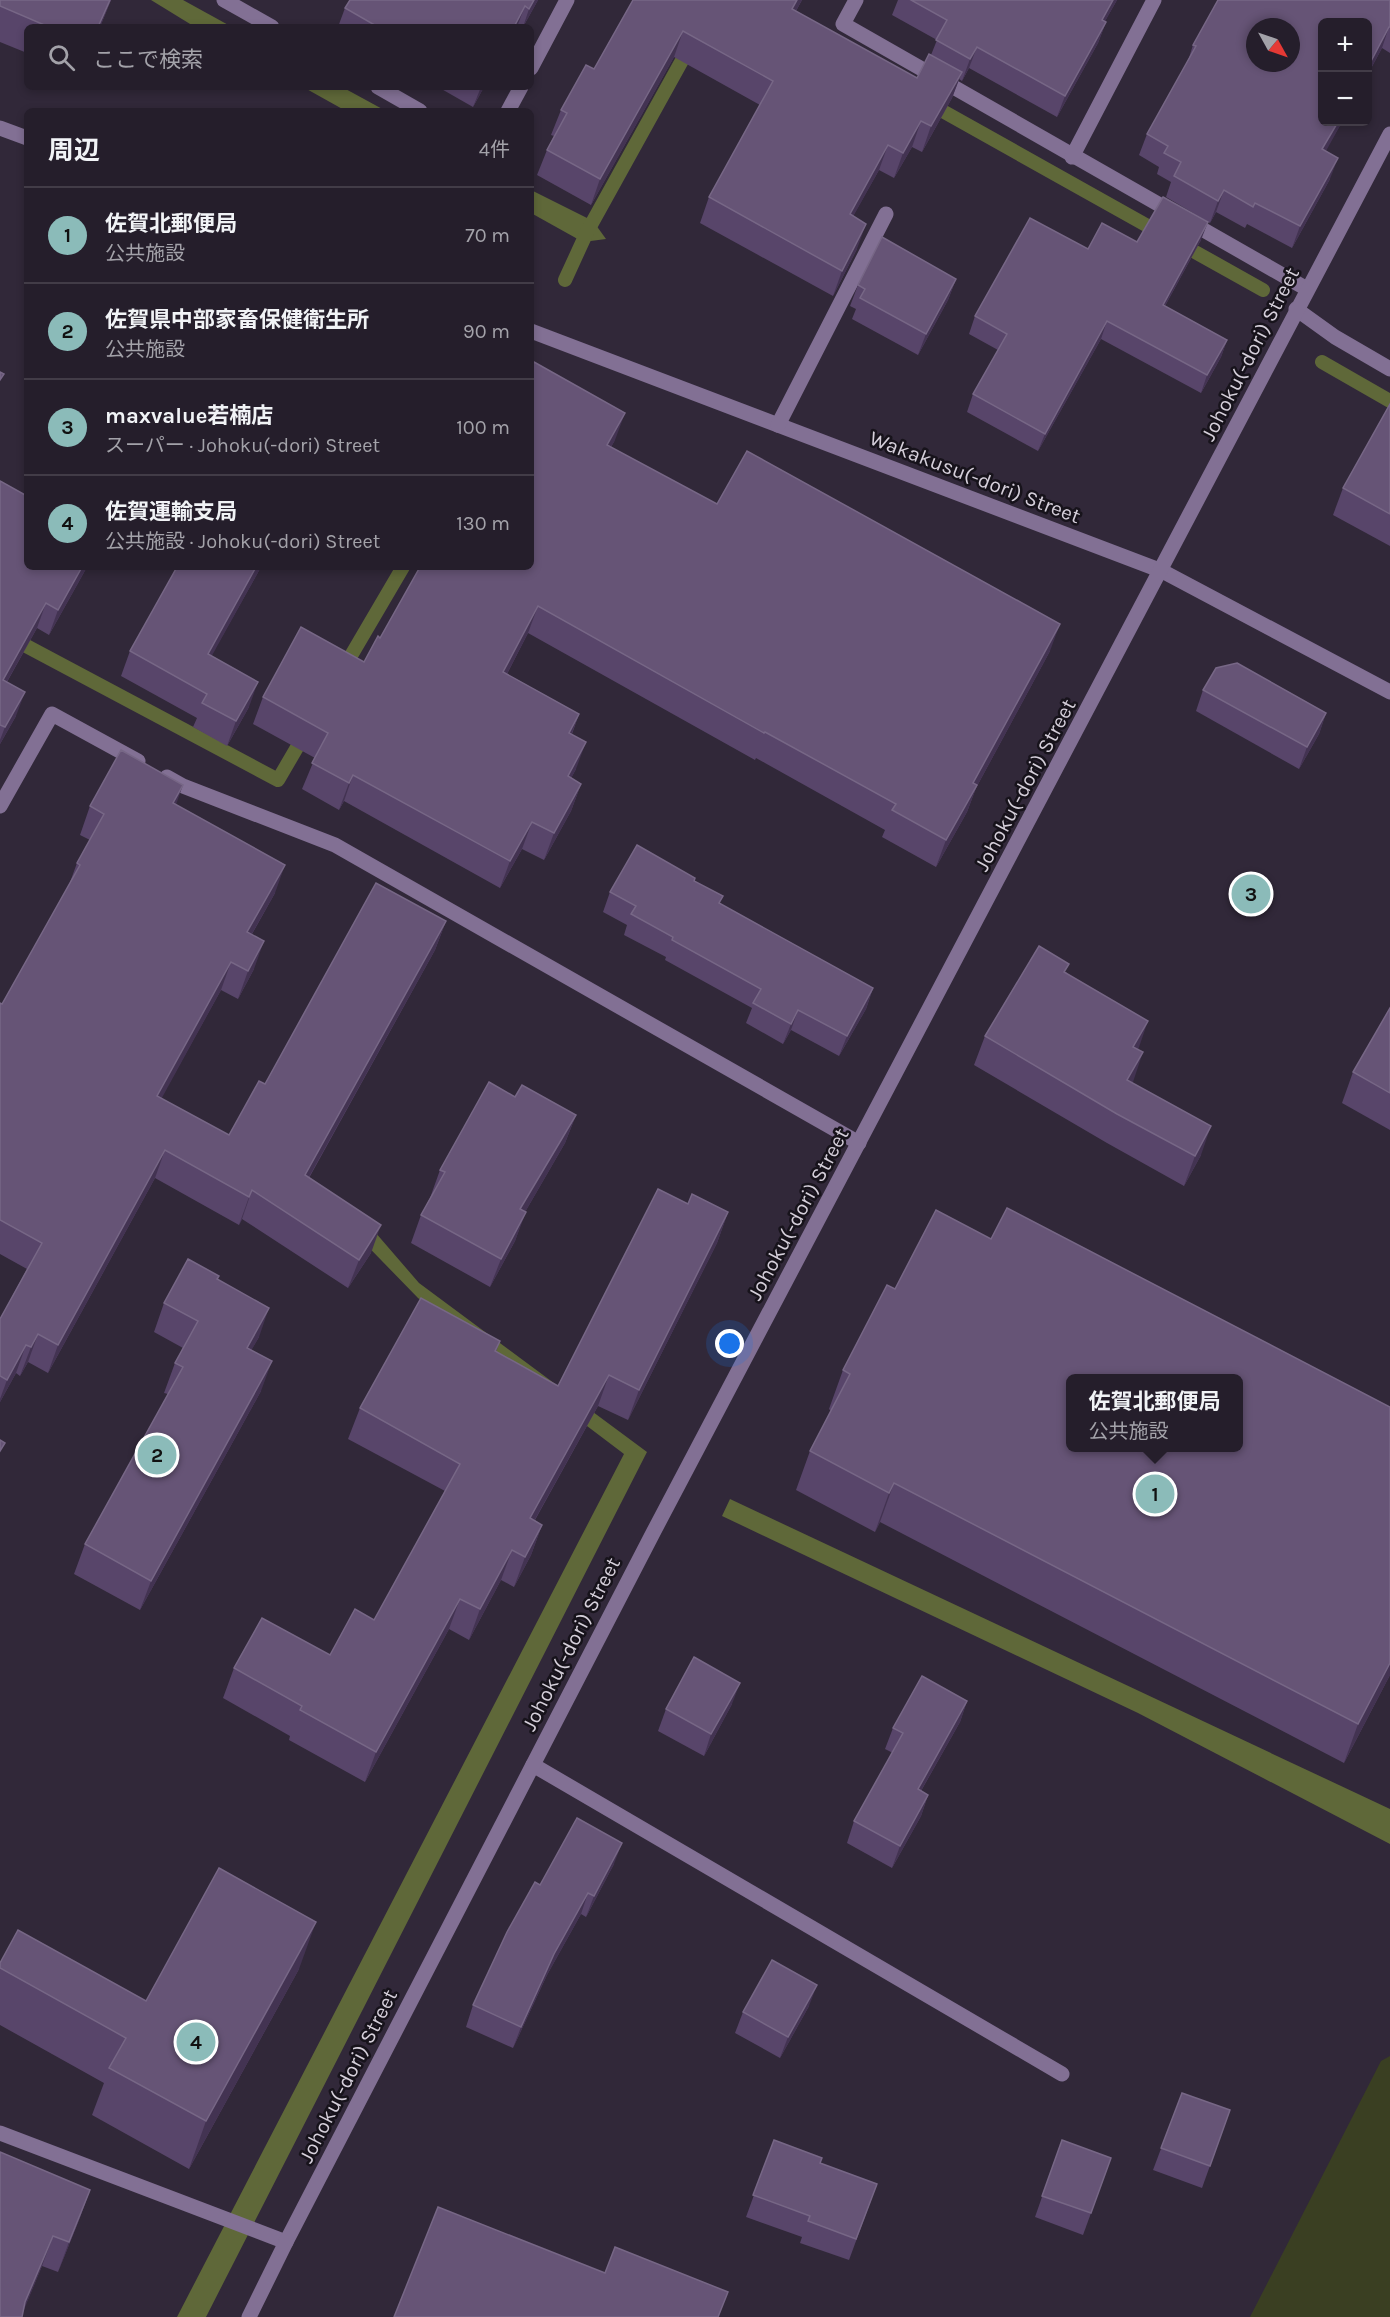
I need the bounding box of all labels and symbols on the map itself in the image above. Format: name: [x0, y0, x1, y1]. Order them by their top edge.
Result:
north arrow: [1246, 18, 1300, 72]
street label: Johoku(-dori) Street: [1196, 263, 1304, 445]
street label: Wakakusu(-dori) Street: [866, 426, 1084, 528]
street label: Johoku(-dori) Street: [970, 695, 1081, 875]
pin: 3: [1232, 872, 1270, 916]
street label: Johoku(-dori) Street: [743, 1124, 854, 1304]
your location: [715, 1329, 744, 1358]
pin: 2: [138, 1432, 176, 1478]
pin: 1: [1136, 1472, 1174, 1516]
street label: Johoku(-dori) Street: [517, 1553, 625, 1735]
street label: Johoku(-dori) Street: [294, 1985, 402, 2167]
pin: 4: [176, 2020, 216, 2064]

